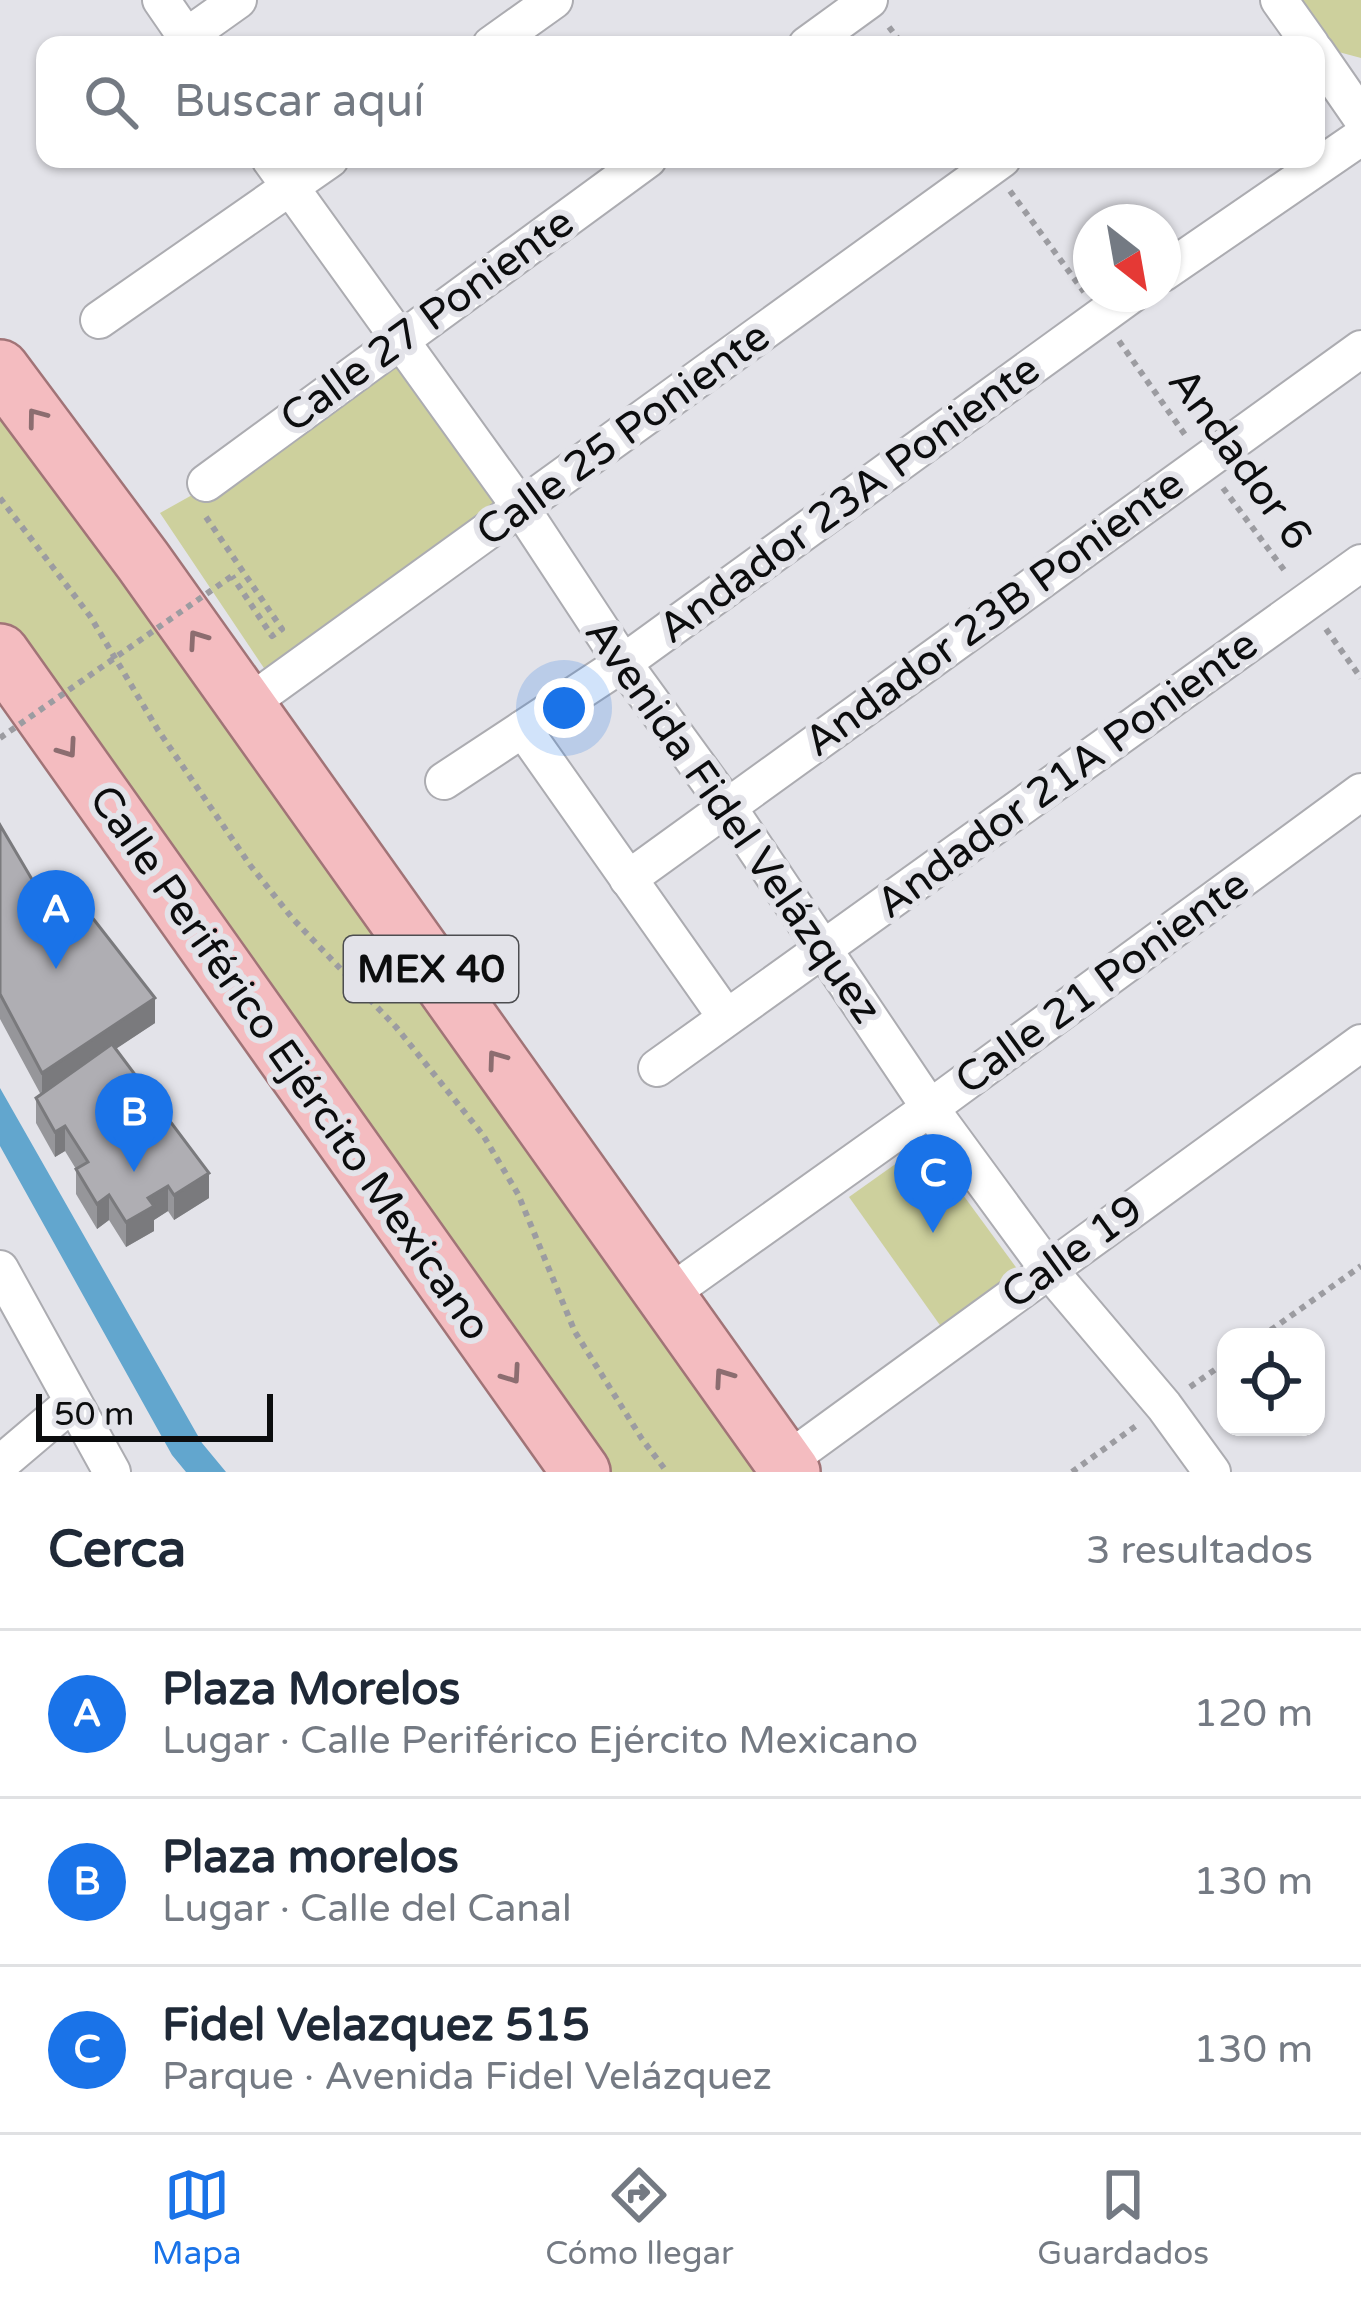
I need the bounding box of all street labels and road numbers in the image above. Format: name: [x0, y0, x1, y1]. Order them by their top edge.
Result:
street label: Calle 27 Poniente: [271, 197, 583, 443]
street label: Calle 25 Poniente: [467, 311, 779, 557]
street label: Andador 23A Poniente: [649, 344, 1049, 654]
street label: Andador 6: [1157, 358, 1323, 560]
street label: Andador 23B Poniente: [794, 458, 1194, 768]
street label: Avenida Fidel Velázquez: [574, 609, 892, 1033]
street label: Andador 21A Poniente: [867, 619, 1267, 929]
street label: Calle Periférico Ejército Mexicano: [78, 776, 502, 1350]
street label: Calle 21 Poniente: [946, 859, 1258, 1105]
road number: MEX 40: [344, 936, 518, 1002]
street label: Calle 19: [992, 1184, 1152, 1320]

